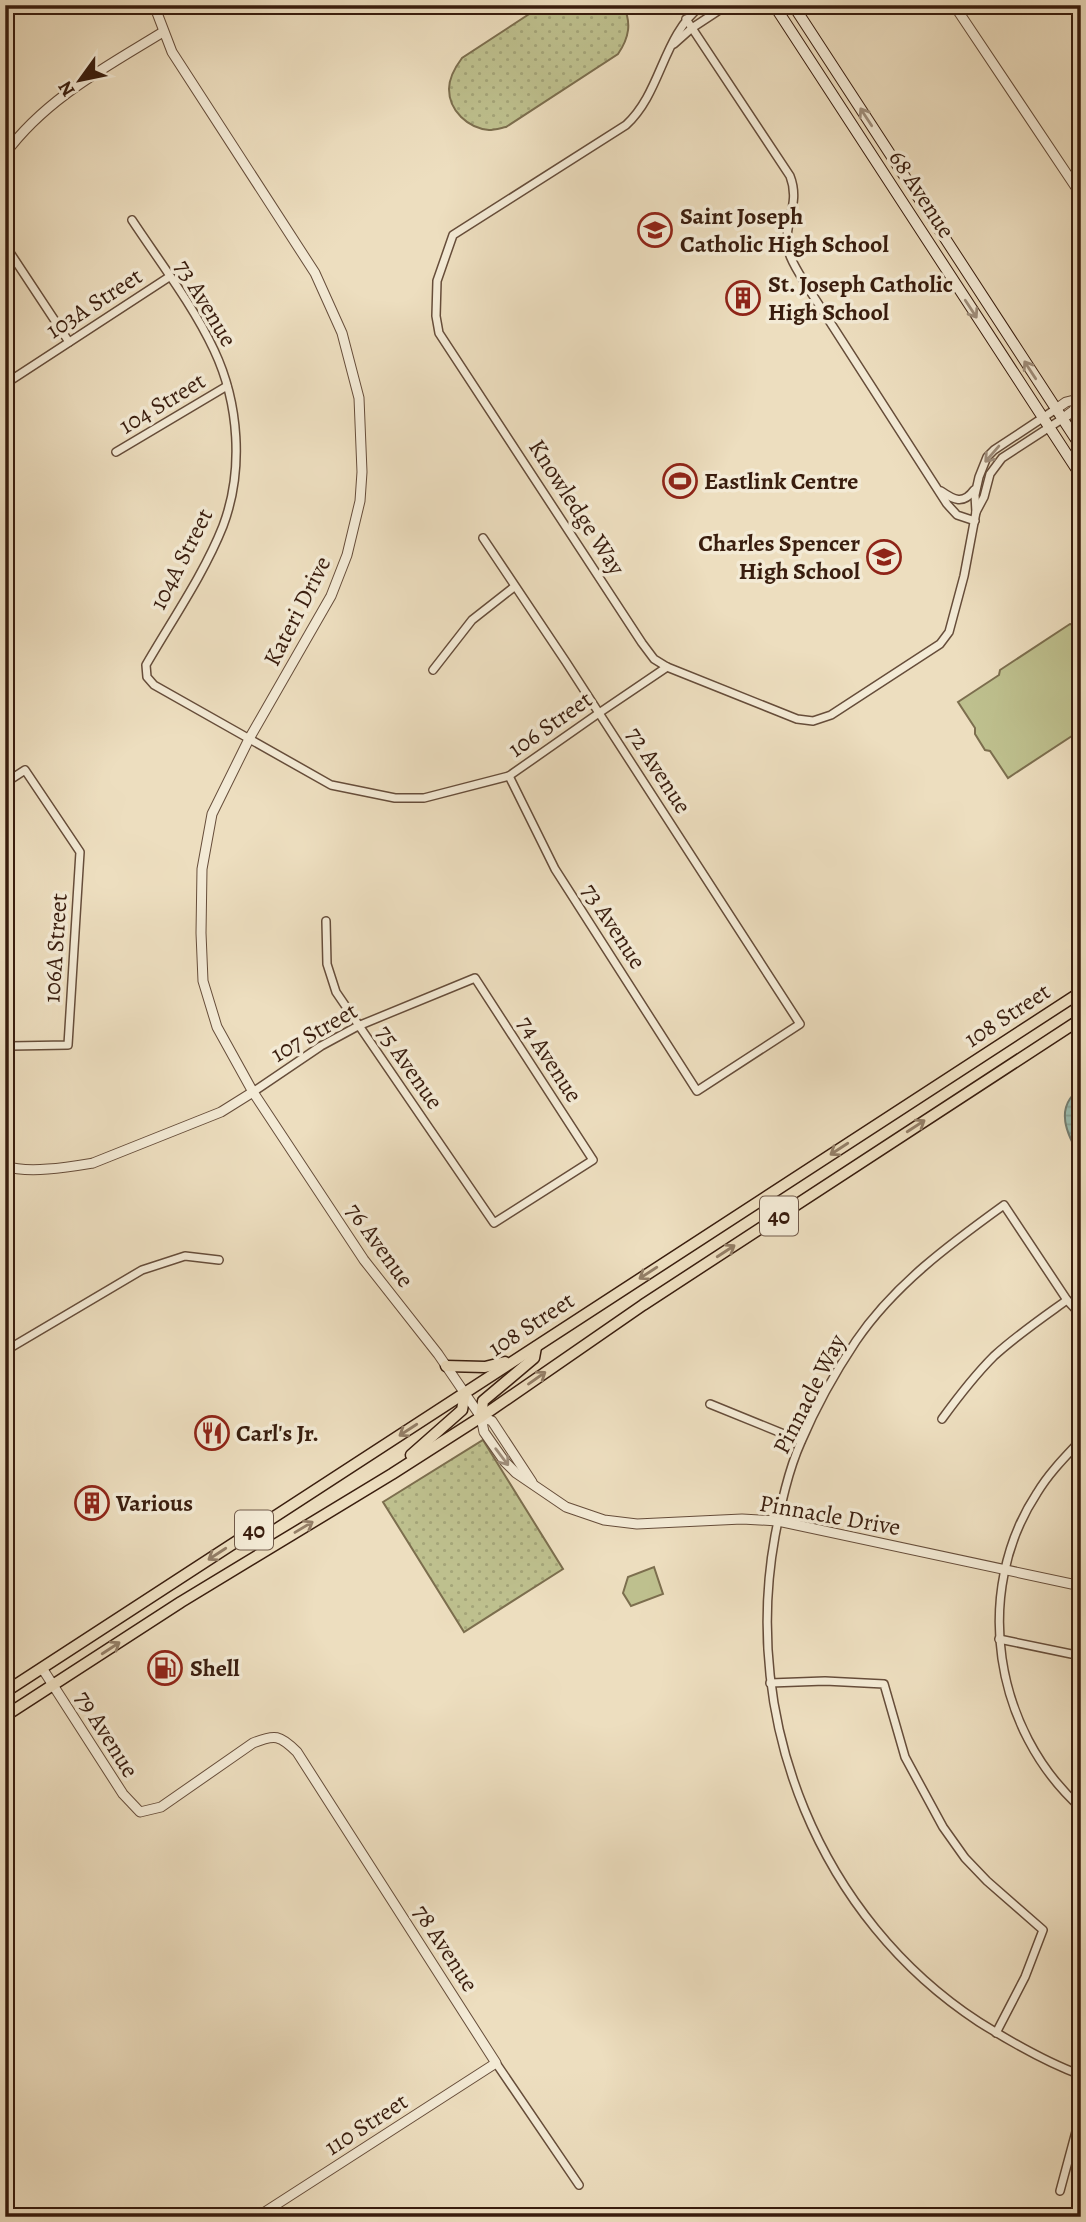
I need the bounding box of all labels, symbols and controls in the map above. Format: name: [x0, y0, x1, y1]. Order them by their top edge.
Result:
north arrow: [46, 46, 116, 116]
text: N: [52, 76, 81, 102]
one-way arrow: [859, 108, 873, 128]
street label: 68 Avenue: [882, 144, 962, 244]
place label: Saint Joseph Catholic High School: [680, 200, 889, 260]
school or university icon: Saint Joseph Catholic High School: [636, 211, 674, 249]
street label: 73 Avenue: [167, 253, 245, 353]
street label: 103A Street: [40, 260, 148, 346]
place label: St. Joseph Catholic High School: [768, 268, 953, 328]
building icon: St. Joseph Catholic High School: [724, 279, 762, 317]
one-way arrow: [964, 299, 979, 318]
one-way arrow: [1023, 360, 1037, 380]
street label: 104 Street: [113, 365, 211, 441]
street label: Knowledge Way: [521, 433, 633, 581]
one-way arrow: [984, 445, 1000, 463]
sports icon: Eastlink Centre: [661, 462, 699, 500]
place label: Eastlink Centre: [704, 465, 858, 497]
street label: 104A Street: [142, 503, 220, 615]
place label: Charles Spencer High School: [698, 527, 861, 587]
school or university icon: Charles Spencer High School: [865, 538, 903, 576]
street label: Kateri Drive: [256, 551, 338, 671]
street label: 106 Street: [502, 683, 599, 765]
street label: 72 Avenue: [619, 720, 699, 820]
street label: 73 Avenue: [574, 877, 654, 975]
street label: 106A Street: [35, 892, 75, 1004]
street label: 108 Street: [958, 975, 1056, 1055]
street label: 107 Street: [265, 994, 363, 1070]
street label: 74 Avenue: [510, 1010, 590, 1108]
street label: 75 Avenue: [369, 1018, 451, 1116]
one-way arrow: [906, 1119, 926, 1133]
one-way arrow: [829, 1143, 849, 1157]
street label: 76 Avenue: [338, 1196, 422, 1294]
road number: 40: [760, 1196, 798, 1236]
one-way arrow: [716, 1243, 735, 1258]
one-way arrow: [639, 1266, 658, 1281]
street label: 108 Street: [482, 1284, 580, 1364]
street label: Pinnacle Way: [765, 1328, 853, 1459]
one-way arrow: [527, 1371, 546, 1385]
restaurant icon: Carl's Jr.: [193, 1414, 231, 1452]
place label: Carl's Jr.: [236, 1417, 319, 1449]
one-way arrow: [398, 1423, 418, 1437]
one-way arrow: [494, 1447, 509, 1465]
building icon: Various: [73, 1484, 111, 1522]
place label: Various: [115, 1487, 193, 1519]
street label: Pinnacle Drive: [757, 1487, 903, 1543]
road number: 40: [235, 1511, 273, 1550]
one-way arrow: [293, 1520, 313, 1534]
one-way arrow: [208, 1547, 227, 1561]
one-way arrow: [101, 1640, 120, 1655]
fuel station icon: Shell: [146, 1649, 184, 1687]
place label: Shell: [190, 1652, 240, 1684]
street label: 79 Avenue: [68, 1684, 146, 1784]
street label: 78 Avenue: [406, 1898, 486, 1998]
street label: 110 Street: [318, 2085, 414, 2163]

